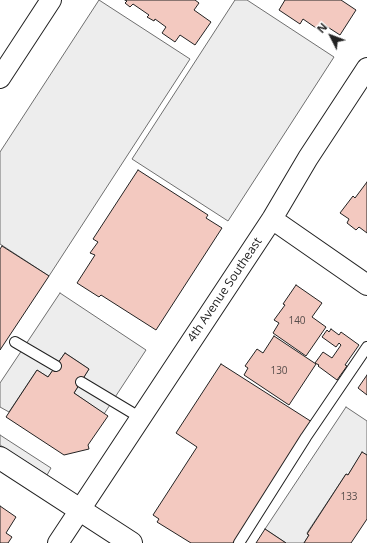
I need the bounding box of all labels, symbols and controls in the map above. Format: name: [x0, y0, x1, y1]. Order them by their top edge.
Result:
north arrow: [311, 16, 351, 56]
text: N: [313, 19, 330, 36]
street label: 4th Avenue Southeast: [185, 235, 265, 345]
house number: 140: [288, 315, 306, 327]
house number: 130: [270, 365, 288, 377]
house number: 133: [340, 491, 358, 503]

